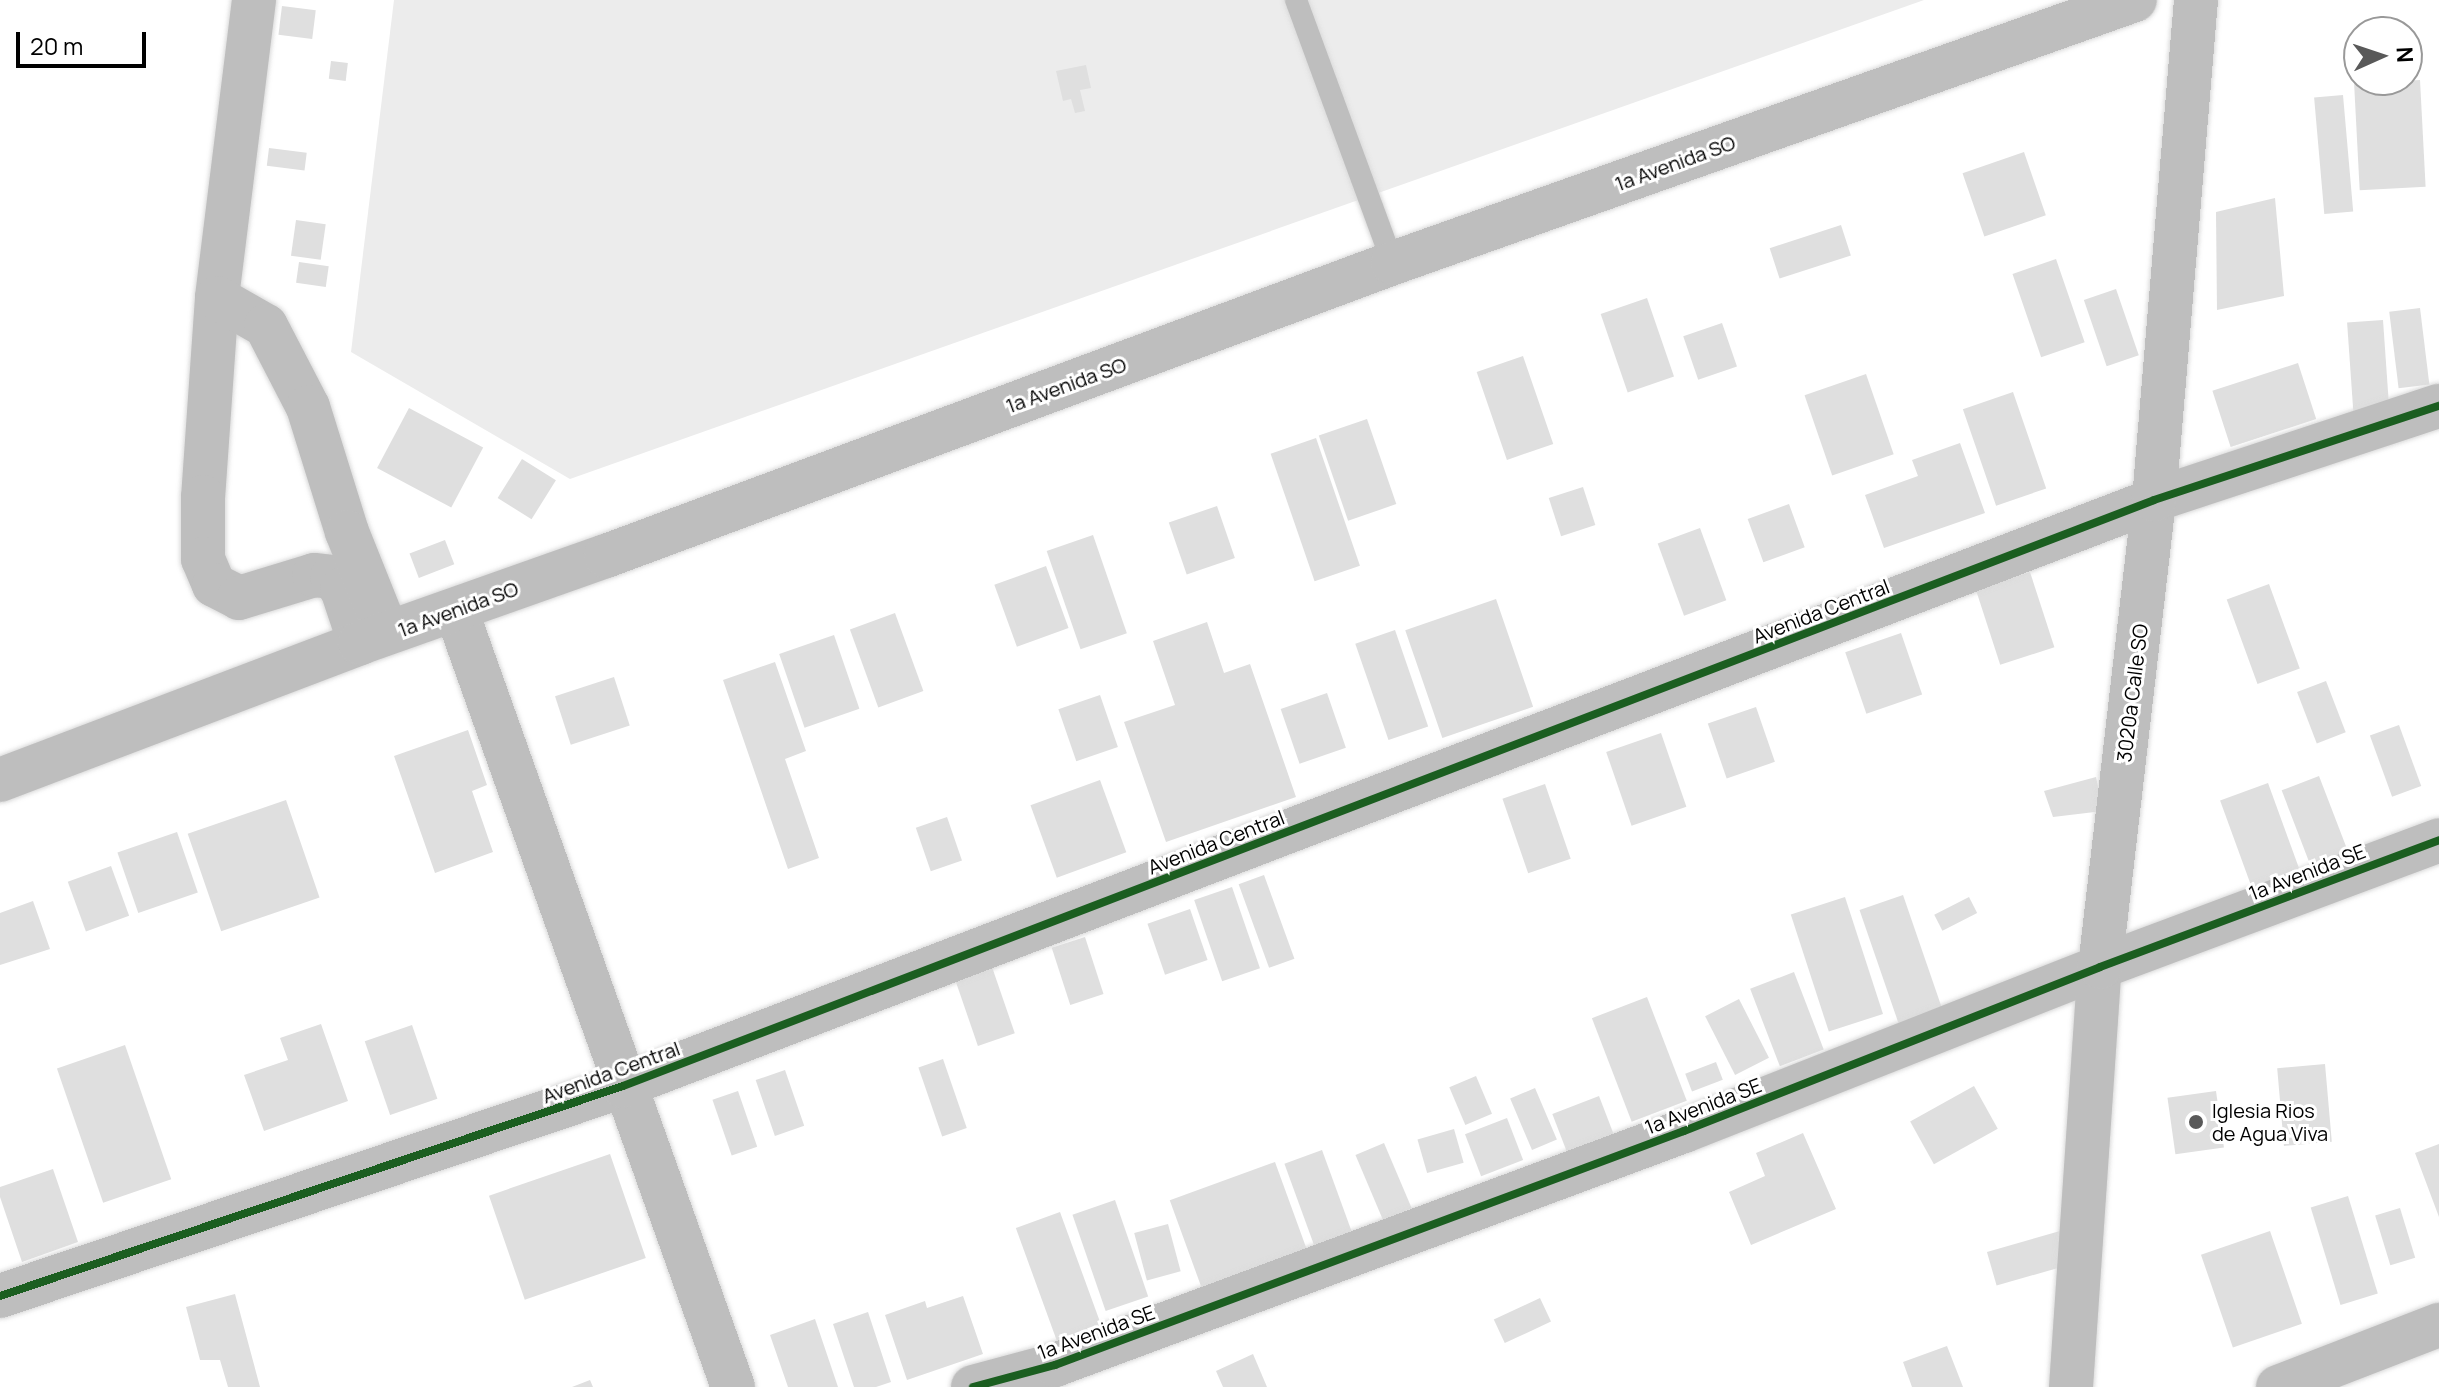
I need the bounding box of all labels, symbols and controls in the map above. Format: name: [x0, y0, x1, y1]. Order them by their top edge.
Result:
scale bar: [20, 16, 150, 66]
north arrow: [2343, 16, 2423, 96]
text: 20 m: [30, 29, 83, 62]
text: N: [2390, 46, 2420, 64]
street label: 1a Avenida SO: [1612, 130, 1738, 196]
street label: 1a Avenida SO: [1003, 352, 1129, 418]
street label: Avenida Central: [1749, 574, 1893, 648]
street label: 1a Avenida SO: [395, 576, 521, 642]
street label: 3020a Calle SO: [2112, 622, 2152, 764]
street label: Avenida Central: [1144, 805, 1288, 879]
street label: 1a Avenida SE: [2245, 839, 2369, 905]
street label: Avenida Central: [539, 1036, 683, 1108]
street label: 1a Avenida SE: [1641, 1073, 1765, 1139]
place label: Iglesia Rios de Agua Viva: [2212, 1098, 2328, 1145]
marker: Iglesia Rios de Agua Viva: [2187, 1113, 2205, 1131]
street label: 1a Avenida SE: [1034, 1300, 1158, 1364]

